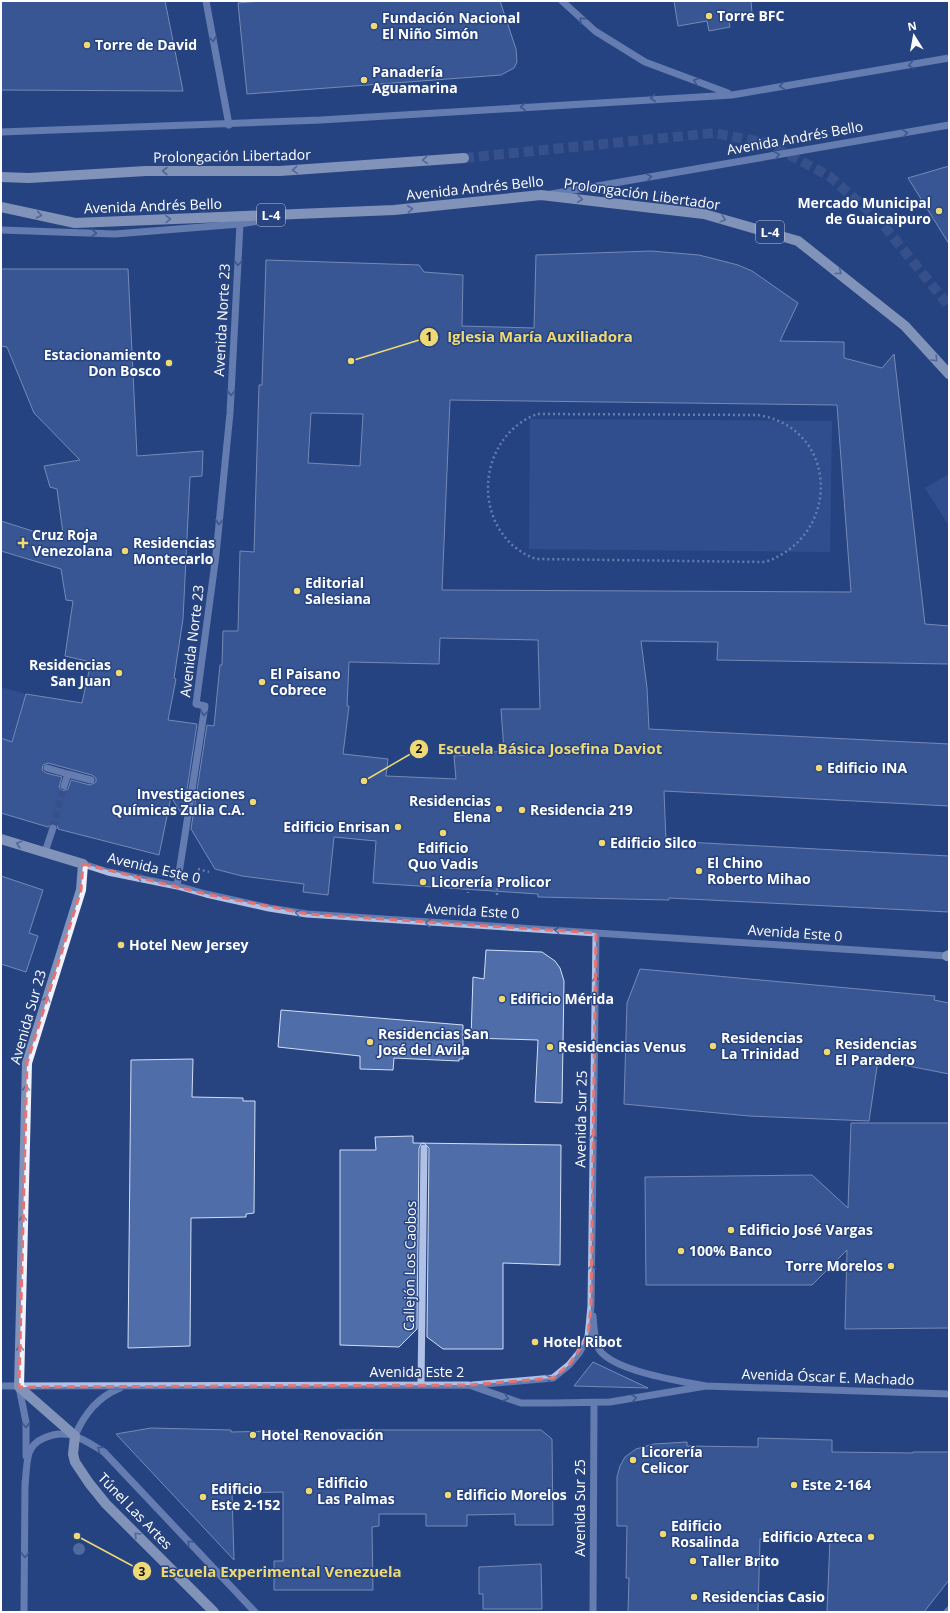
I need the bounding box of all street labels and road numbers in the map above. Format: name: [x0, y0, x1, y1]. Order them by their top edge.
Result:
street label: Avenida Andrés Bello: [725, 116, 865, 159]
street label: Prolongación Libertador: [153, 145, 311, 166]
street label: Avenida Andrés Bello: [405, 171, 545, 204]
street label: Prolongación Libertador: [563, 173, 722, 214]
street label: Avenida Andrés Bello: [84, 194, 222, 217]
road number: L-4: [257, 204, 285, 226]
road number: L-4: [756, 221, 784, 243]
street label: Avenida Norte 23: [209, 263, 234, 377]
street label: Avenida Norte 23: [175, 584, 208, 698]
street label: Avenida Este 0: [106, 848, 202, 887]
street label: Avenida Este 0: [424, 899, 520, 922]
street label: Avenida Este 0: [747, 920, 843, 945]
street label: Avenida Sur 23: [5, 967, 50, 1066]
street label: Avenida Sur 25: [570, 1070, 591, 1168]
street label: Callejón Los Caobos: [399, 1200, 420, 1331]
street label: Avenida Este 2: [370, 1362, 464, 1381]
street label: Avenida Óscar E. Machado: [741, 1364, 915, 1389]
street label: Avenida Sur 25: [570, 1459, 589, 1557]
street label: Túnel Las Artes: [94, 1468, 177, 1553]

